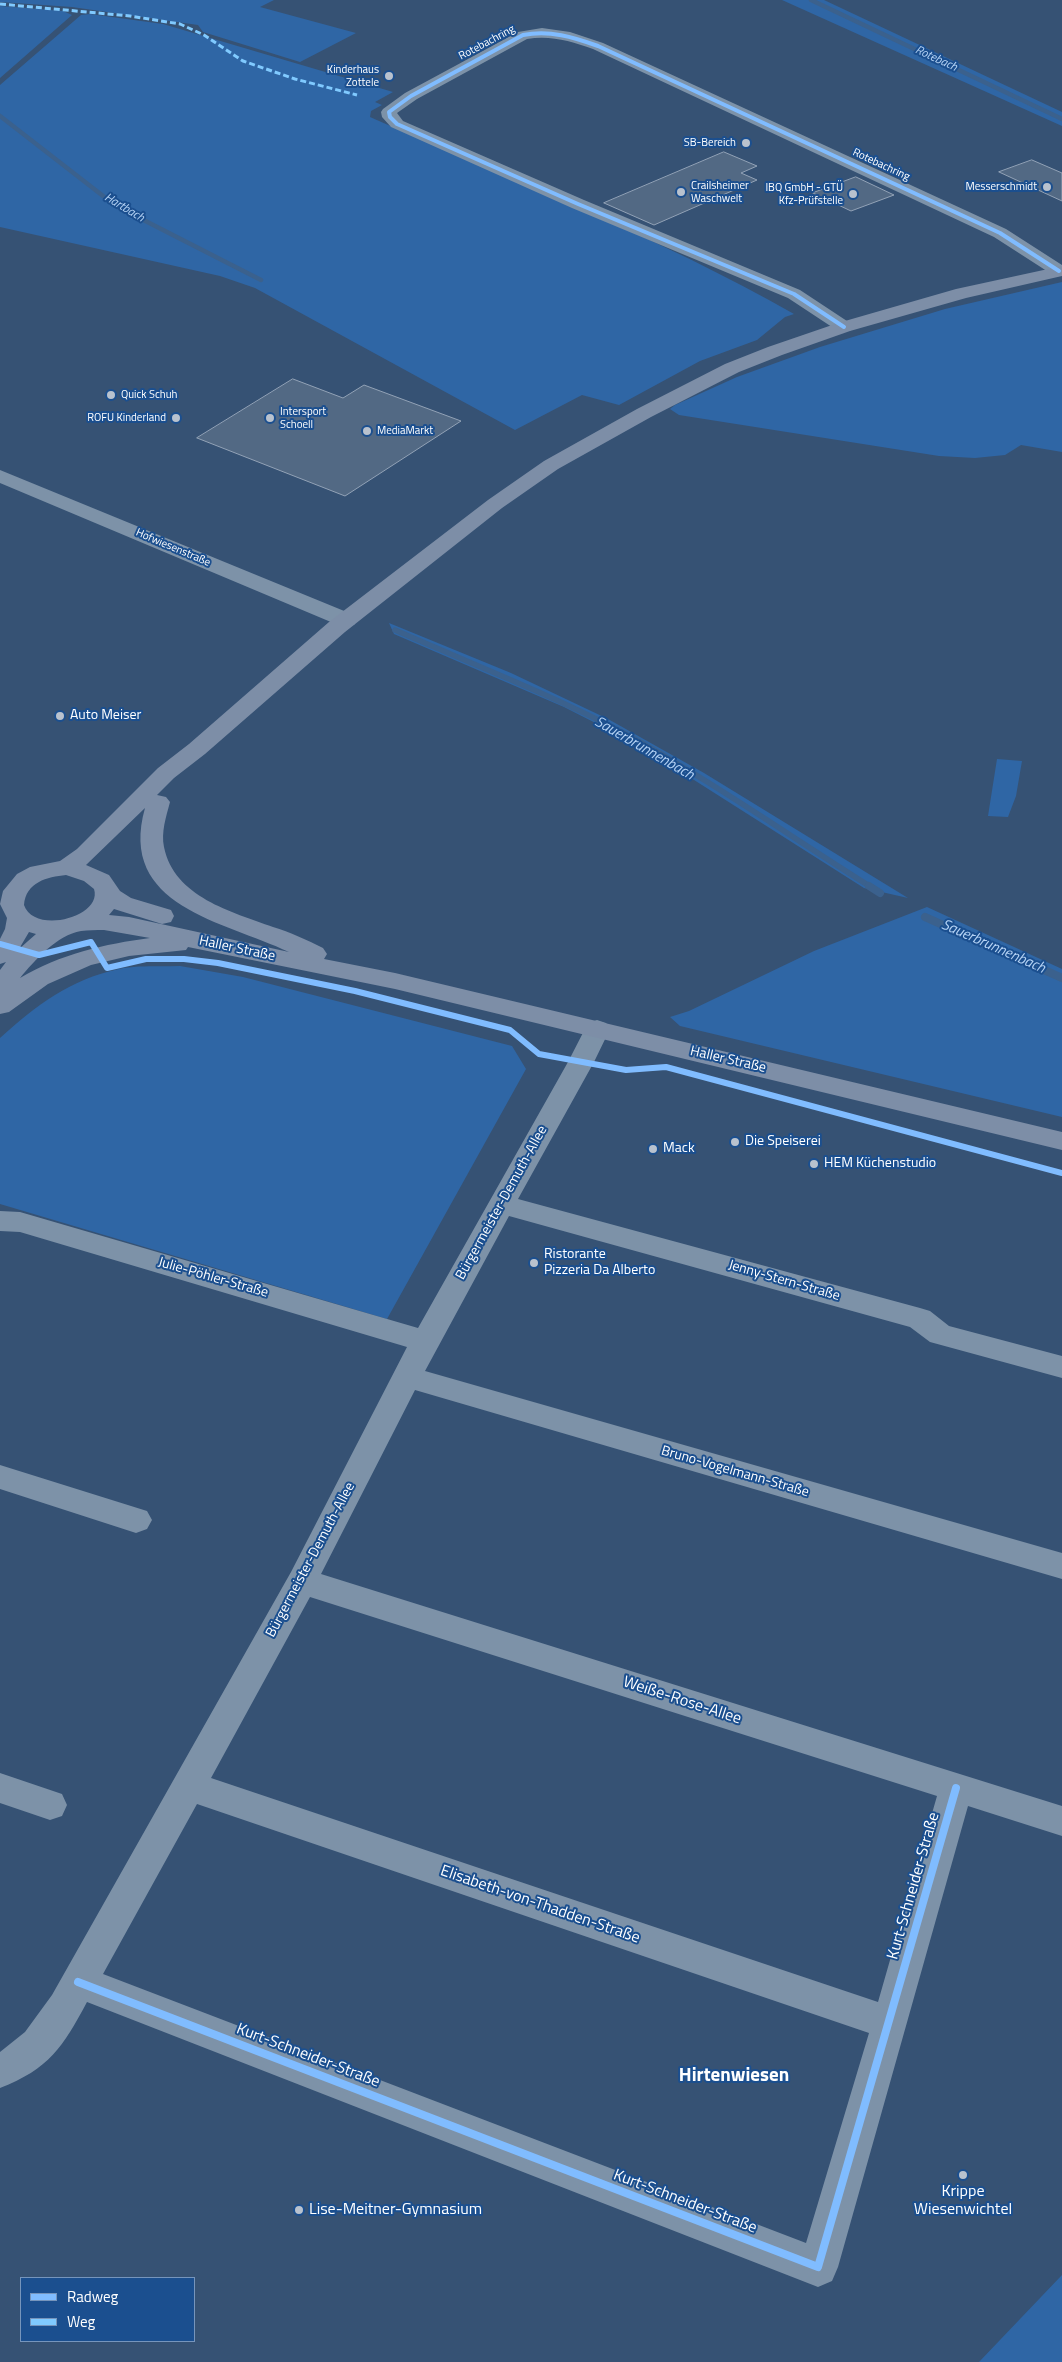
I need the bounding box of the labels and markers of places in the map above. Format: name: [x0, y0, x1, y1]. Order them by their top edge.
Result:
place label: Kinderhaus Zottele: [327, 63, 379, 89]
marker: Kinderhaus Zottele: [383, 70, 395, 82]
place label: SB-Bereich: [684, 136, 736, 150]
marker: SB-Bereich: [740, 137, 752, 149]
place label: Crailsheimer Waschwelt: [691, 179, 749, 205]
place label: Messerschmidt: [966, 180, 1037, 194]
place label: IBQ GmbH - GTÜ Kfz-Prüfstelle: [765, 181, 843, 207]
marker: Messerschmidt: [1041, 181, 1053, 193]
marker: Crailsheimer Waschwelt: [675, 186, 687, 198]
marker: IBQ GmbH - GTÜ Kfz-Prüfstelle: [847, 188, 859, 200]
place label: Quick Schuh: [121, 388, 177, 402]
marker: Quick Schuh: [105, 389, 117, 401]
place label: Intersport Schoell: [280, 405, 326, 431]
place label: ROFU Kinderland: [87, 411, 166, 425]
marker: ROFU Kinderland: [170, 412, 182, 424]
marker: Intersport Schoell: [264, 412, 276, 424]
place label: MediaMarkt: [377, 424, 433, 438]
marker: MediaMarkt: [361, 425, 373, 437]
place label: Auto Meiser: [70, 708, 141, 724]
marker: Auto Meiser: [54, 710, 66, 722]
place label: Die Speiserei: [745, 1134, 821, 1150]
marker: Die Speiserei: [729, 1136, 741, 1148]
place label: Mack: [663, 1141, 695, 1157]
marker: Mack: [647, 1143, 659, 1155]
place label: HEM Küchenstudio: [824, 1156, 936, 1172]
marker: HEM Küchenstudio: [808, 1158, 820, 1170]
place label: Ristorante Pizzeria Da Alberto: [544, 1247, 655, 1280]
marker: Ristorante Pizzeria Da Alberto: [528, 1257, 540, 1269]
marker: Krippe Wiesenwichtel: [957, 2169, 969, 2181]
place label: Krippe Wiesenwichtel: [914, 2182, 1012, 2220]
place label: Lise-Meitner-Gymnasium: [309, 2200, 482, 2220]
marker: Lise-Meitner-Gymnasium: [293, 2204, 305, 2216]

